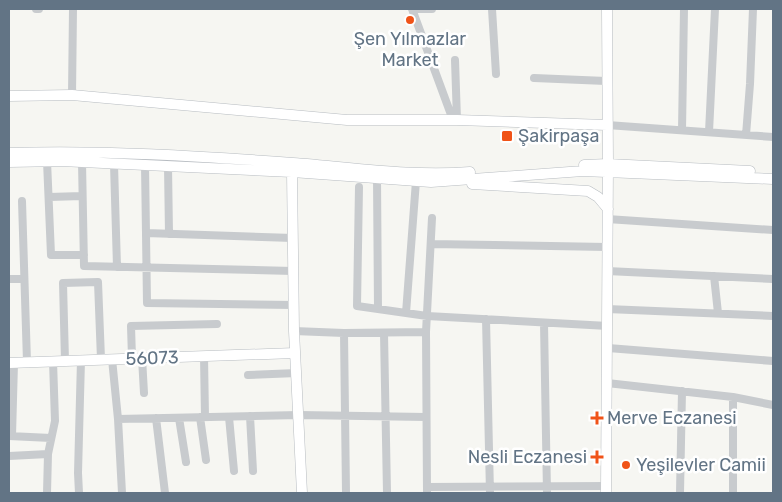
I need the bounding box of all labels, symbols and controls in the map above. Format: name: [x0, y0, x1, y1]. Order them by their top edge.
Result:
marker: Şen Yılmazlar Market: [404, 14, 416, 26]
place label: Şen Yılmazlar Market: [354, 28, 466, 71]
place label: Şakirpaşa: [518, 125, 599, 147]
marker: Şakirpaşa: [500, 129, 514, 143]
street label: 56073: [125, 346, 179, 370]
place label: Merve Eczanesi: [607, 407, 737, 429]
marker: Merve Eczanesi: [591, 412, 603, 424]
place label: Nesli Eczanesi: [468, 446, 587, 468]
marker: Nesli Eczanesi: [591, 451, 603, 463]
place label: Yeşilevler Camii: [636, 454, 766, 476]
marker: Yeşilevler Camii: [620, 459, 632, 471]

